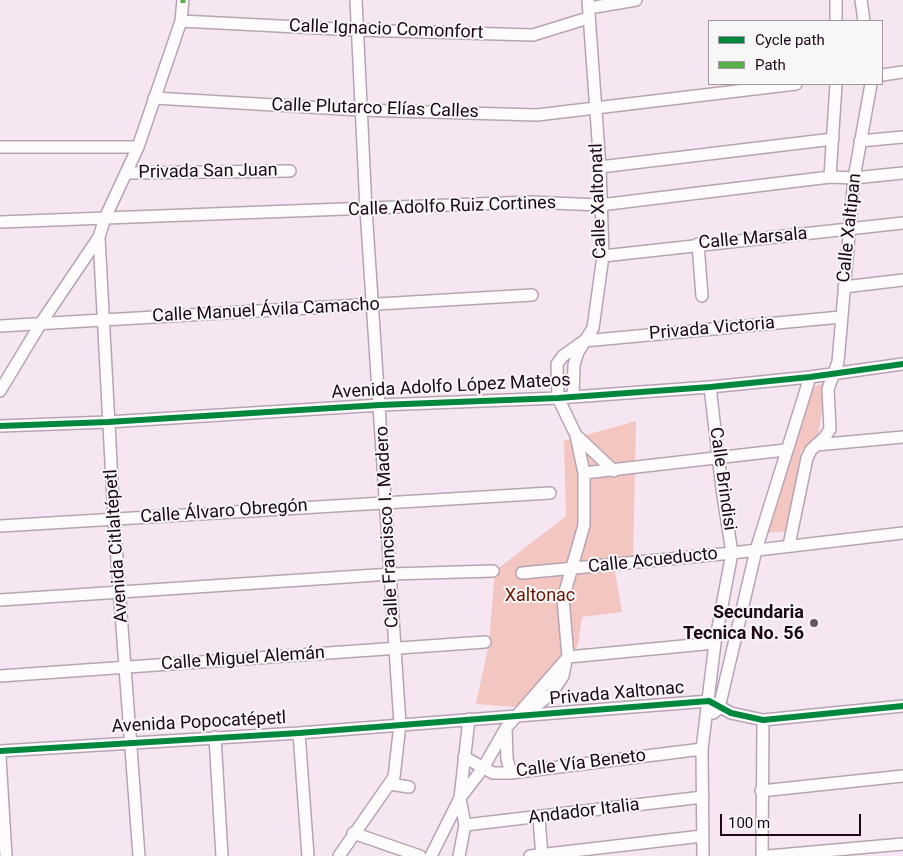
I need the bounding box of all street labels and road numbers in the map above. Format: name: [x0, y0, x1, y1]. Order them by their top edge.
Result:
street label: Calle Ignacio Comonfort: [288, 16, 484, 44]
street label: Calle Plutarco Elías Calles: [271, 95, 479, 123]
street label: Calle Xaltonatl: [586, 143, 612, 259]
street label: Privada San Juan: [138, 160, 278, 184]
street label: Calle Xaltipan: [834, 172, 866, 284]
street label: Calle Adolfo Ruiz Cortines: [348, 193, 556, 221]
street label: Calle Marsala: [698, 223, 808, 255]
street label: Calle Manuel Ávila Camacho: [152, 294, 380, 328]
street label: Privada Victoria: [648, 313, 776, 345]
street label: Avenida Adolfo López Mateos: [331, 370, 571, 404]
street label: Calle Francisco I. Madero: [372, 425, 404, 629]
street label: Calle Brindisi: [704, 426, 740, 532]
street label: Avenida Citlaltépetl: [101, 468, 133, 624]
street label: Calle Álvaro Obregón: [140, 495, 308, 529]
street label: Calle Acueducto: [587, 543, 719, 579]
street label: Calle Miguel Alemán: [160, 643, 326, 675]
street label: Privada Xaltonac: [549, 677, 685, 711]
street label: Avenida Popocatépetl: [111, 708, 287, 738]
street label: Calle Vía Beneto: [515, 745, 647, 783]
street label: Andador Italia: [527, 794, 641, 830]

